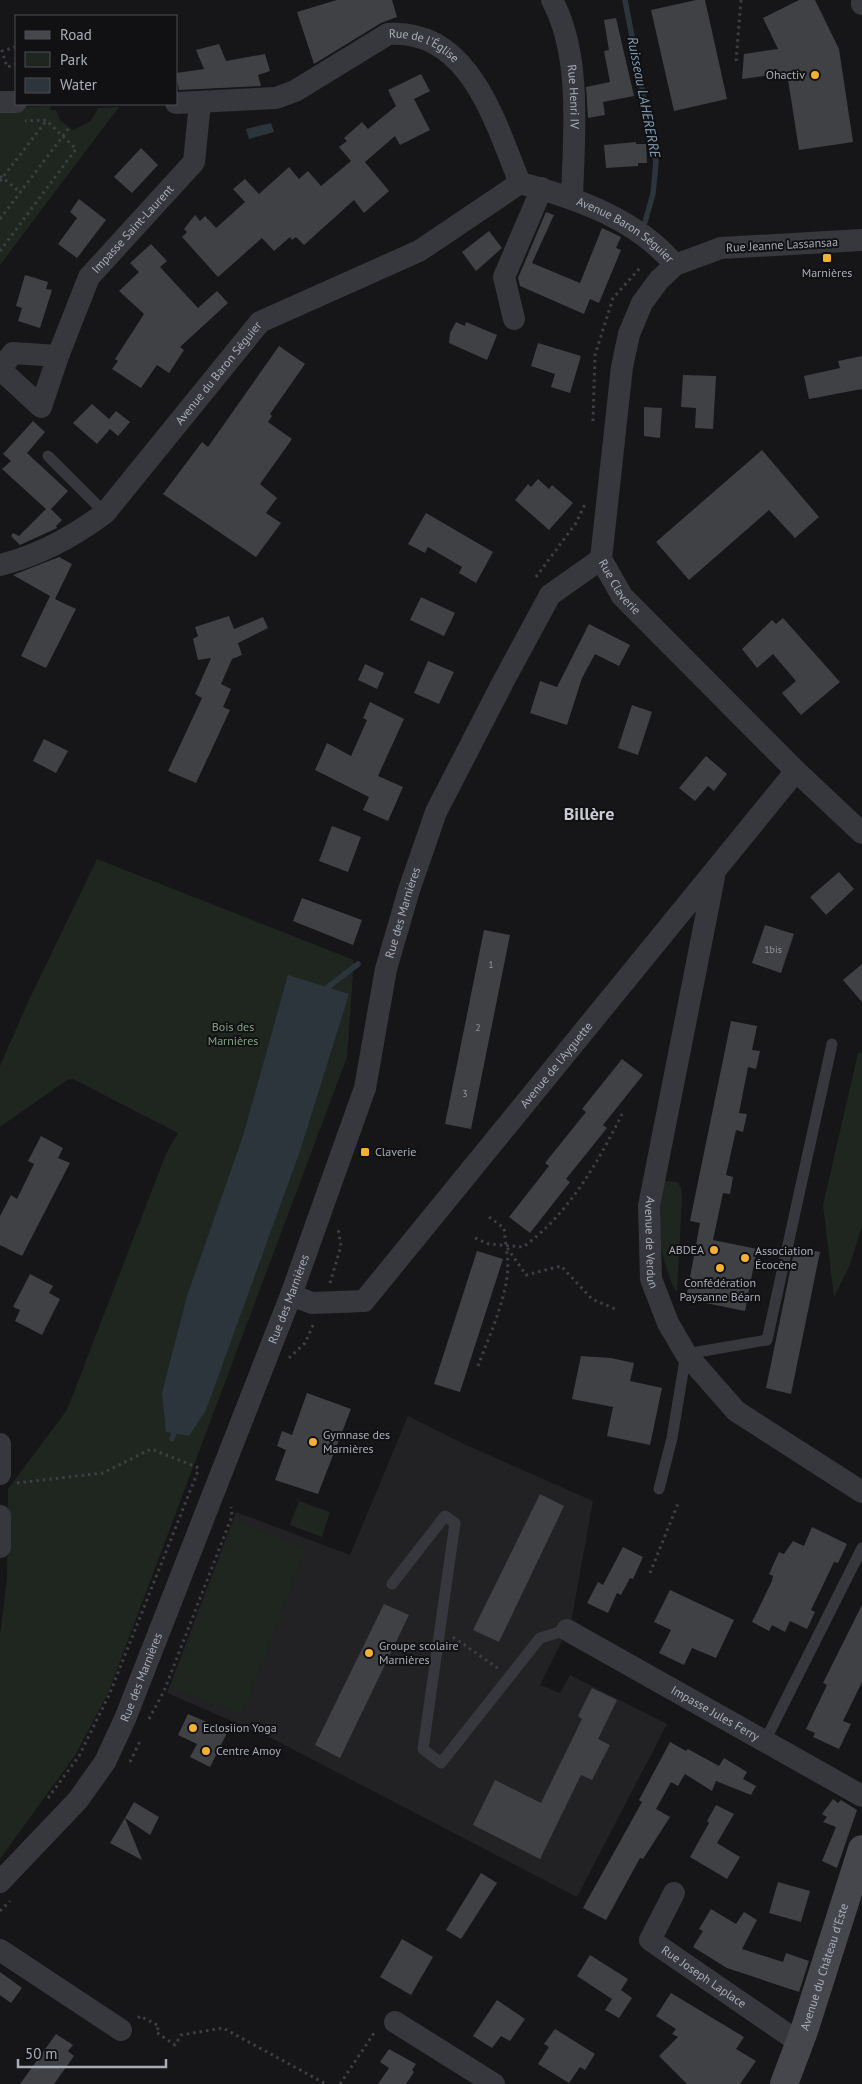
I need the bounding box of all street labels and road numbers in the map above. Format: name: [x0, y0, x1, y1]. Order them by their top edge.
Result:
street label: Rue de l'Église: [389, 26, 463, 65]
street label: Rue Henri IV: [564, 64, 582, 129]
street label: Impasse Saint-Laurent: [88, 181, 176, 276]
street label: Avenue Baron Séguier: [575, 193, 677, 265]
street label: Rue Jeanne Lassansaa: [726, 234, 838, 255]
street label: Avenue du Baron Séguier: [172, 318, 265, 428]
street label: Rue Claverie: [596, 556, 644, 617]
street label: Rue des Marnières: [382, 865, 423, 960]
street label: Avenue de l'Ayguette: [517, 1019, 595, 1111]
street label: Avenue de Verdun: [642, 1195, 662, 1291]
street label: Rue des Marnières: [265, 1252, 312, 1346]
street label: Rue des Marnières: [117, 1630, 165, 1724]
street label: Impasse Jules Ferry: [669, 1682, 763, 1744]
street label: Avenue du Château d'Este: [797, 1901, 851, 2032]
street label: Rue Joseph Laplace: [659, 1942, 749, 2011]

